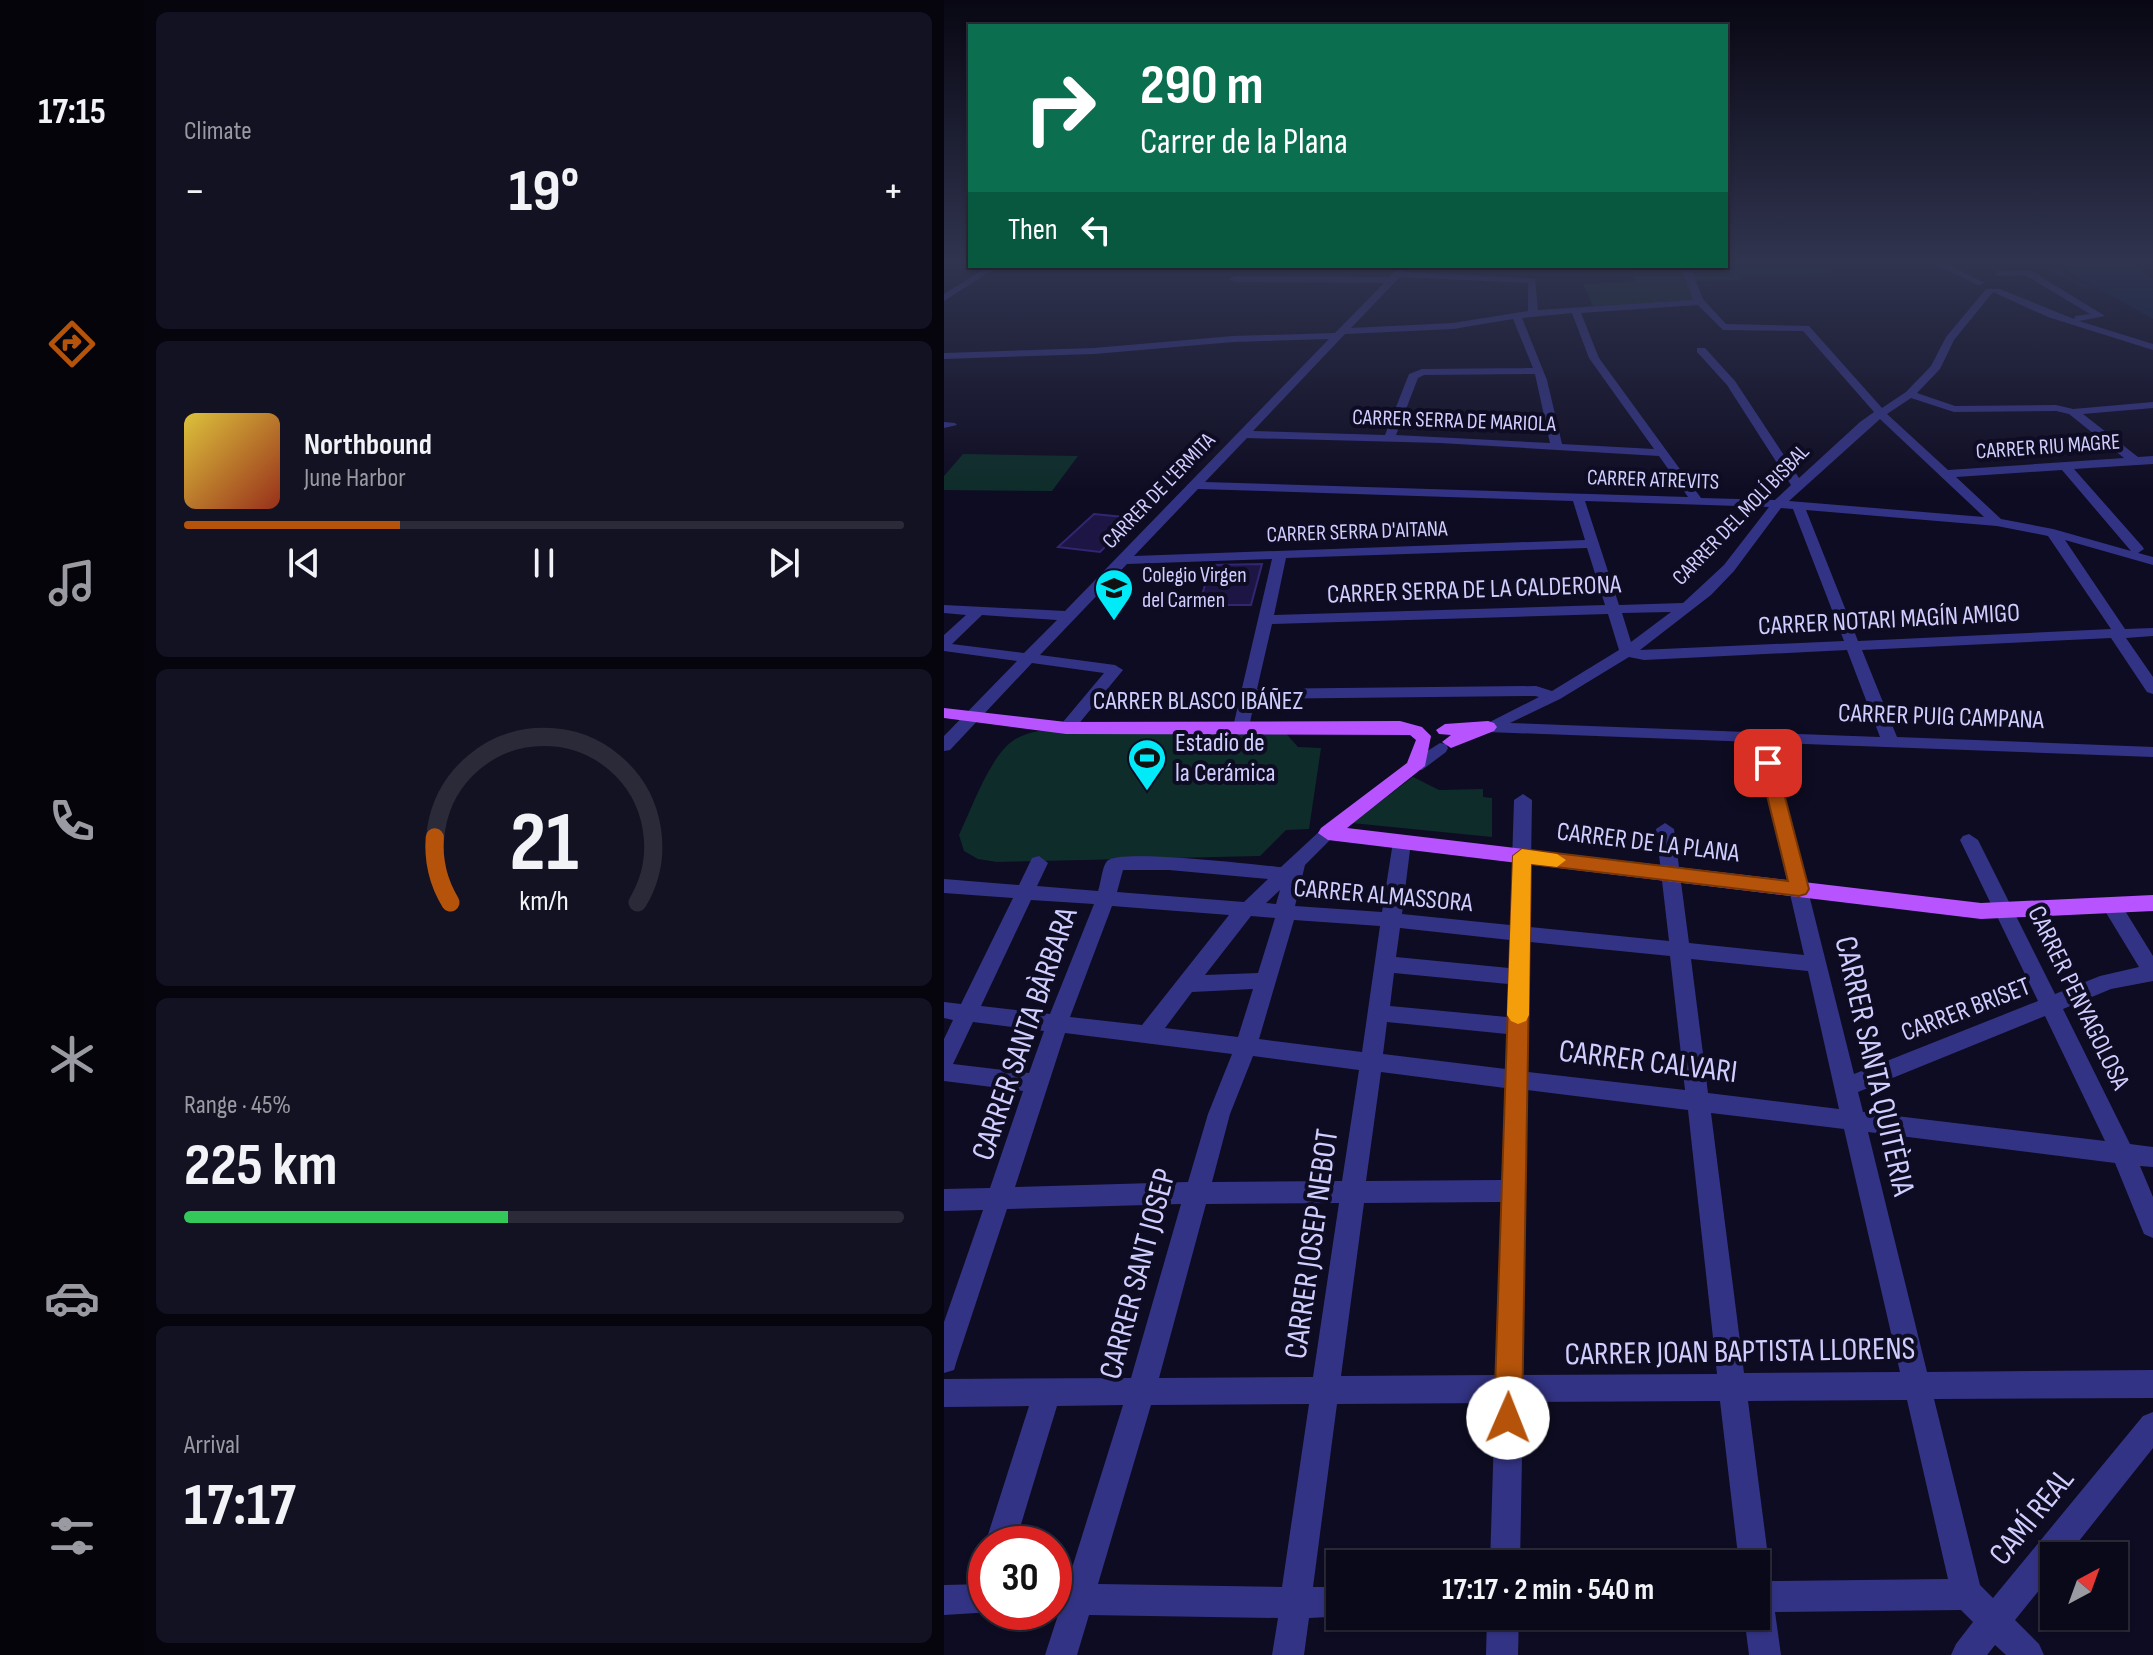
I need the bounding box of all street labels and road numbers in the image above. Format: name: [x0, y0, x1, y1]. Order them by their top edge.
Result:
street label: CARRER SERRA DE MARIOLA: [1352, 404, 1557, 438]
street label: CARRER DE L'ERMITA: [1097, 427, 1222, 555]
street label: CARRER RIU MAGRE: [1975, 428, 2121, 466]
street label: CARRER DEL MOLÍ BISBAL: [1667, 439, 1815, 591]
street label: CARRER ATREVITS: [1586, 464, 1720, 496]
street label: CARRER SERRA D'AITANA: [1266, 515, 1448, 549]
street label: CARRER SERRA DE LA CALDERONA: [1326, 569, 1622, 611]
street label: CARRER NOTARI MAGÍN AMIGO: [1757, 598, 2021, 642]
street label: CARRER BLASCO IBÁÑEZ: [1093, 686, 1303, 717]
street label: CARRER PUIG CAMPANA: [1838, 698, 2045, 736]
street label: CARRER DE LA PLANA: [1555, 816, 1742, 870]
street label: CARRER ALMASSORA: [1292, 873, 1475, 919]
street label: CARRER PENYAGOLOSA: [2020, 901, 2136, 1096]
street label: CARRER SANTA BÀRBARA: [963, 902, 1087, 1166]
street label: CARRER SANTA QUITÈRIA: [1825, 932, 1923, 1200]
street label: CARRER BRISET: [1897, 971, 2035, 1049]
street label: CARRER CALVARI: [1556, 1032, 1740, 1092]
street label: CARRER JOSEP NEBOT: [1277, 1127, 1347, 1361]
street label: CARRER SANT JOSEP: [1091, 1165, 1185, 1383]
street label: CARRER JOAN BAPTISTA LLORENS: [1564, 1329, 1916, 1375]
street label: CAMÍ REAL: [1981, 1461, 2083, 1573]

